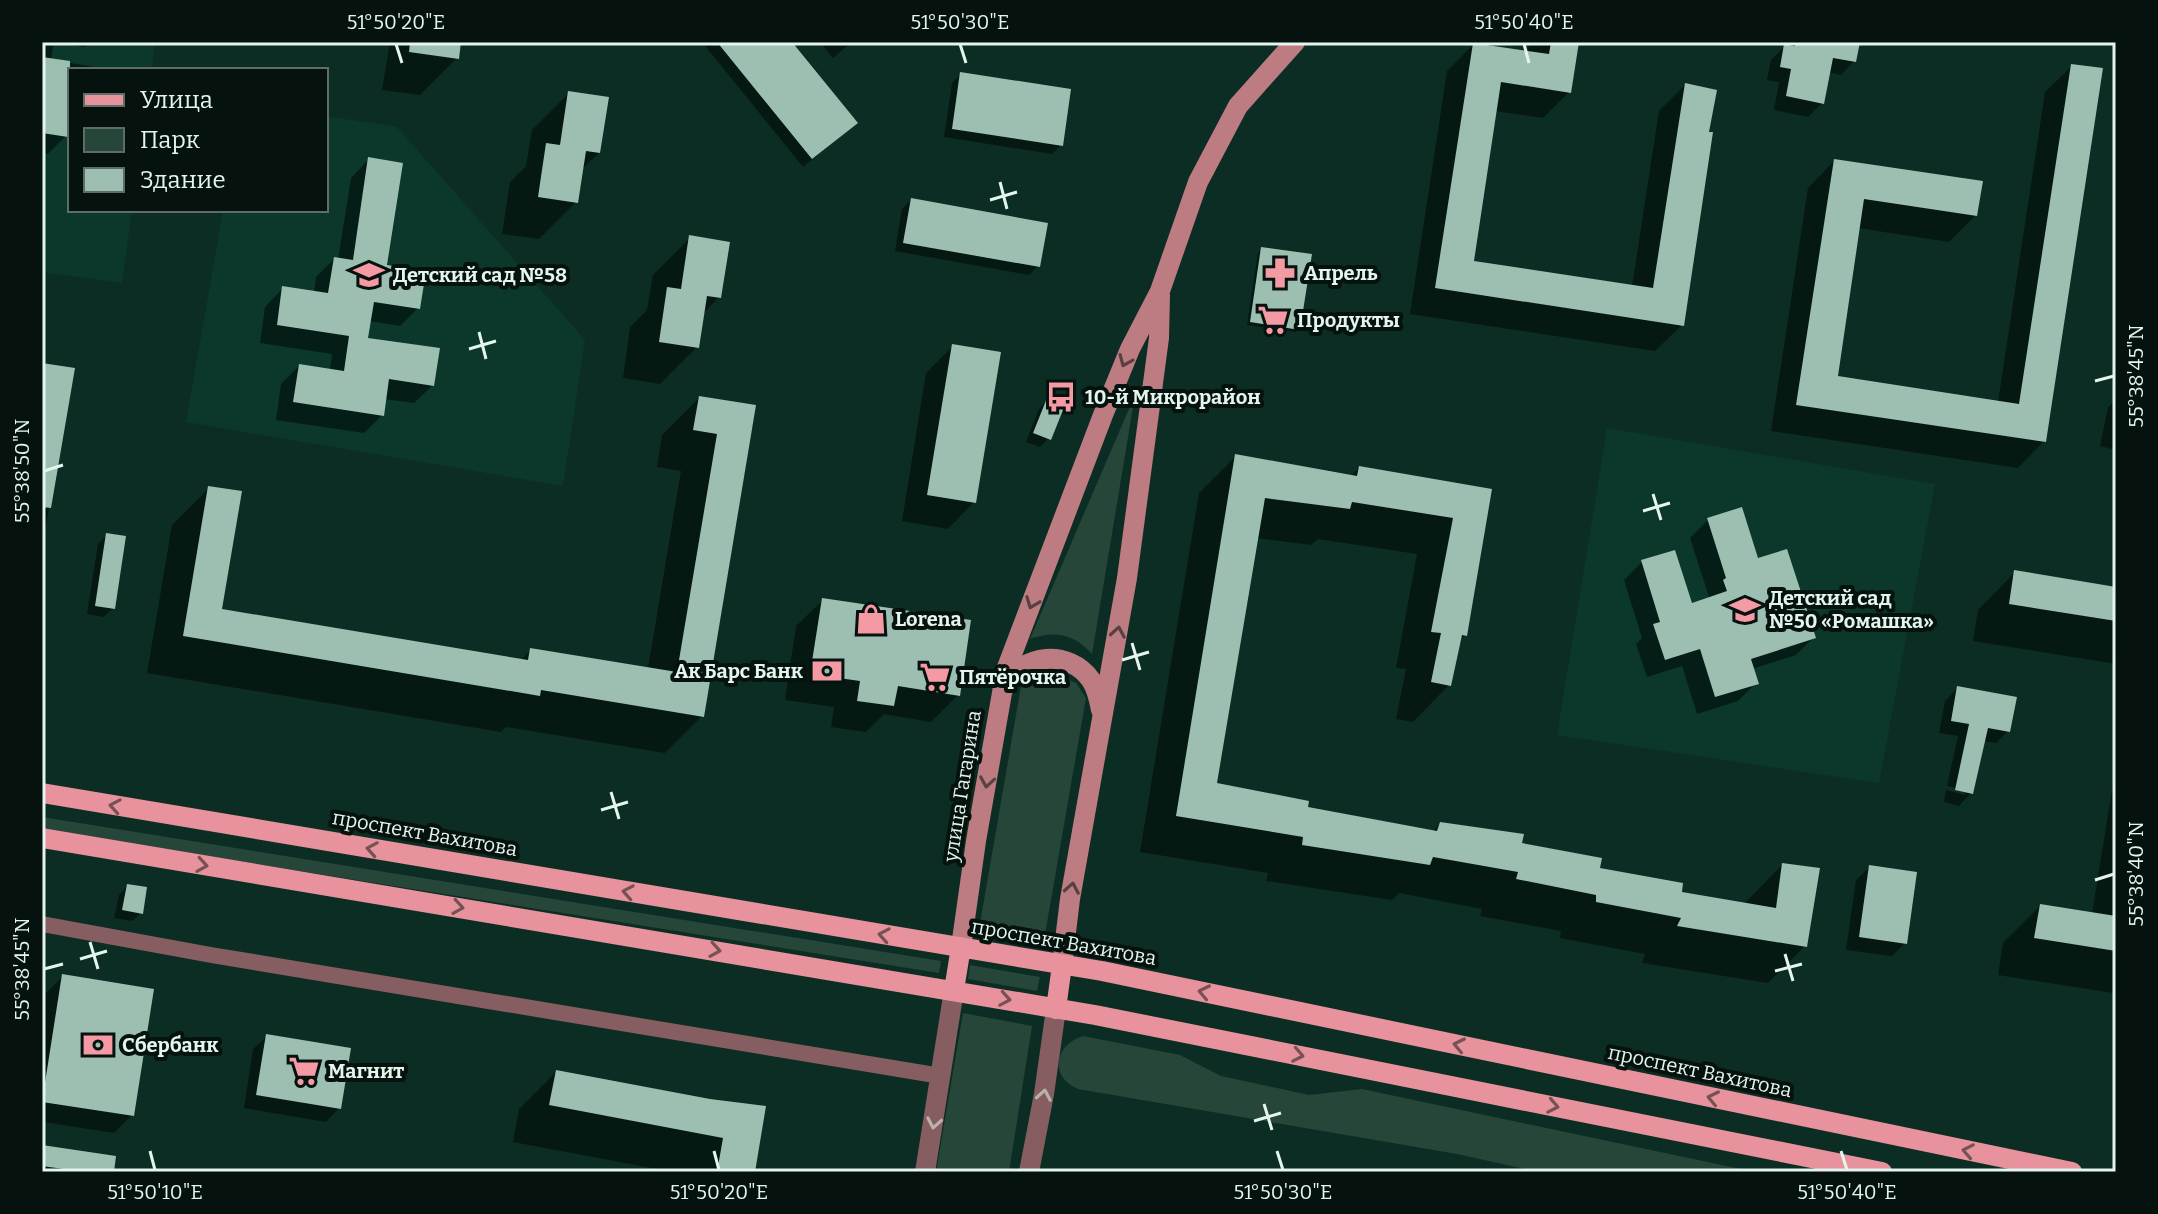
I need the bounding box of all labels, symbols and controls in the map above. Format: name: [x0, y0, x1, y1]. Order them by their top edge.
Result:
text: 51°50'20"E: [347, 10, 445, 34]
text: 51°50'30"E: [910, 10, 1010, 34]
text: 51°50'40"E: [1474, 10, 1574, 34]
legend: [68, 68, 328, 212]
text: Улица: [140, 86, 213, 114]
text: Парк: [140, 126, 200, 154]
text: Здание: [140, 166, 226, 194]
pharmacy icon: Апрель: [1263, 256, 1297, 290]
school or university icon: Детский сад №58: [352, 258, 386, 292]
place label: Апрель: [1304, 261, 1378, 285]
place label: Детский сад №58: [393, 263, 567, 287]
supermarket icon: Продукты: [1256, 303, 1290, 337]
place label: Продукты: [1297, 308, 1400, 332]
text: 55°38'45"N: [2124, 324, 2148, 428]
one-way arrow: [1119, 353, 1135, 367]
bus stop icon: 10-й Микрорайон: [1044, 380, 1078, 414]
place label: 10-й Микрорайон: [1085, 385, 1261, 409]
text: 55°38'50"N: [10, 419, 34, 523]
place label: Детский сад №50 «Ромашка»: [1769, 586, 1934, 633]
school or university icon: Детский сад №50 «Ромашка»: [1728, 593, 1762, 627]
one-way arrow: [1025, 595, 1041, 609]
shop icon: Lorena: [854, 602, 888, 636]
place label: Lorena: [895, 607, 962, 631]
one-way arrow: [1108, 625, 1125, 638]
bank icon: Ак Барс Банк: [810, 654, 844, 688]
place label: Ак Барс Банк: [674, 659, 804, 683]
supermarket icon: Пятёрочка: [918, 660, 952, 694]
place label: Пятёрочка: [959, 665, 1066, 689]
street label: улица Гагарина: [938, 709, 986, 864]
one-way arrow: [979, 775, 996, 789]
one-way arrow: [108, 798, 122, 815]
street label: проспект Вахитова: [331, 805, 519, 861]
text: 55°38'40"N: [2124, 821, 2148, 927]
one-way arrow: [365, 841, 378, 858]
one-way arrow: [195, 855, 209, 872]
one-way arrow: [1063, 881, 1080, 894]
one-way arrow: [621, 884, 635, 901]
one-way arrow: [451, 898, 465, 915]
street label: проспект Вахитова: [970, 914, 1158, 970]
text: 55°38'45"N: [10, 917, 34, 1021]
one-way arrow: [878, 927, 891, 944]
one-way arrow: [708, 940, 722, 957]
one-way arrow: [1198, 984, 1212, 1001]
one-way arrow: [998, 990, 1012, 1007]
bank icon: Сбербанк: [81, 1028, 115, 1062]
place label: Сбербанк: [122, 1033, 219, 1057]
one-way arrow: [1453, 1037, 1466, 1054]
street label: проспект Вахитова: [1606, 1040, 1794, 1102]
one-way arrow: [1291, 1046, 1304, 1063]
supermarket icon: Магнит: [287, 1054, 321, 1088]
place label: Магнит: [328, 1059, 404, 1083]
one-way arrow: [1034, 1089, 1051, 1102]
one-way arrow: [1707, 1090, 1721, 1107]
one-way arrow: [1546, 1096, 1560, 1113]
one-way arrow: [926, 1116, 943, 1130]
one-way arrow: [1962, 1143, 1975, 1160]
text: 51°50'10"E: [107, 1180, 203, 1204]
text: 51°50'20"E: [670, 1180, 768, 1204]
text: 51°50'30"E: [1233, 1180, 1333, 1204]
text: 51°50'40"E: [1797, 1180, 1897, 1204]

